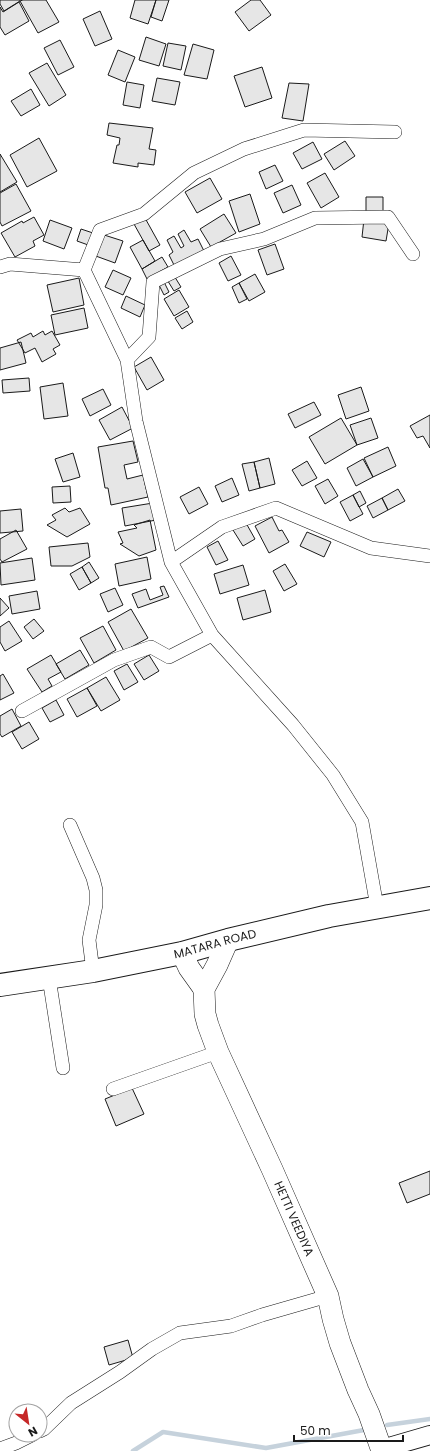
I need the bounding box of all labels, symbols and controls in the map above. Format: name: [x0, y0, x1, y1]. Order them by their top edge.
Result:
street label: MATARA ROAD: [172, 925, 258, 962]
street label: HETTI VEEDIYA: [270, 1178, 318, 1259]
north arrow: [8, 1403, 48, 1443]
scale bar: [294, 1417, 403, 1443]
text: 50 m: [300, 1422, 331, 1439]
text: N: [25, 1423, 41, 1441]

